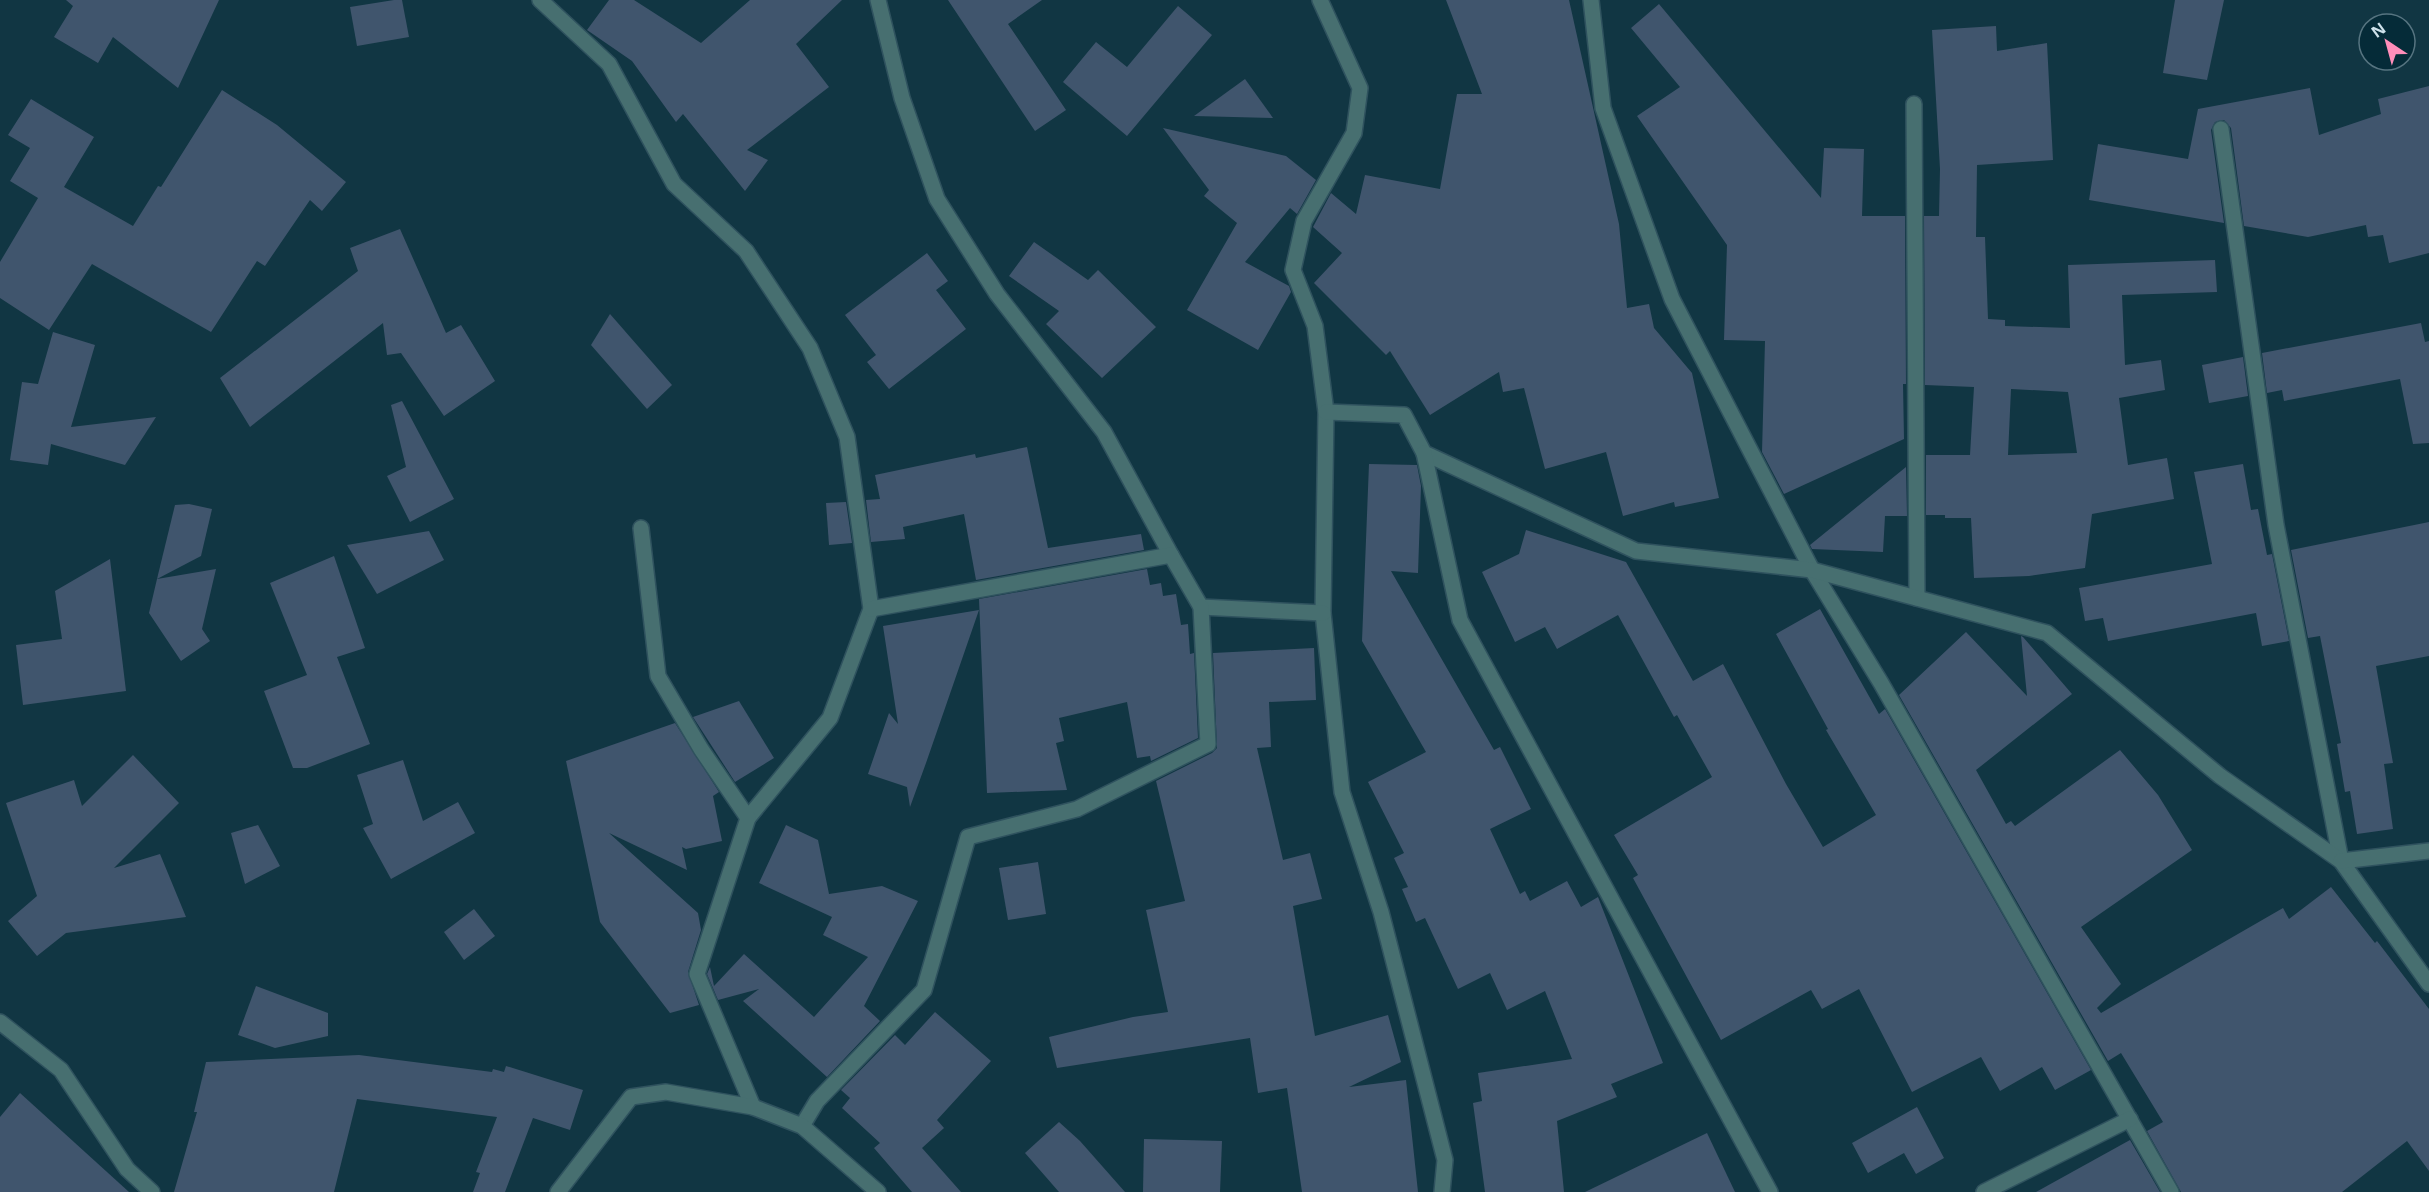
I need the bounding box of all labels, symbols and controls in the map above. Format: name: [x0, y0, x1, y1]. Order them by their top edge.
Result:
north arrow: [2357, 12, 2417, 72]
text: N: [2366, 17, 2390, 43]

